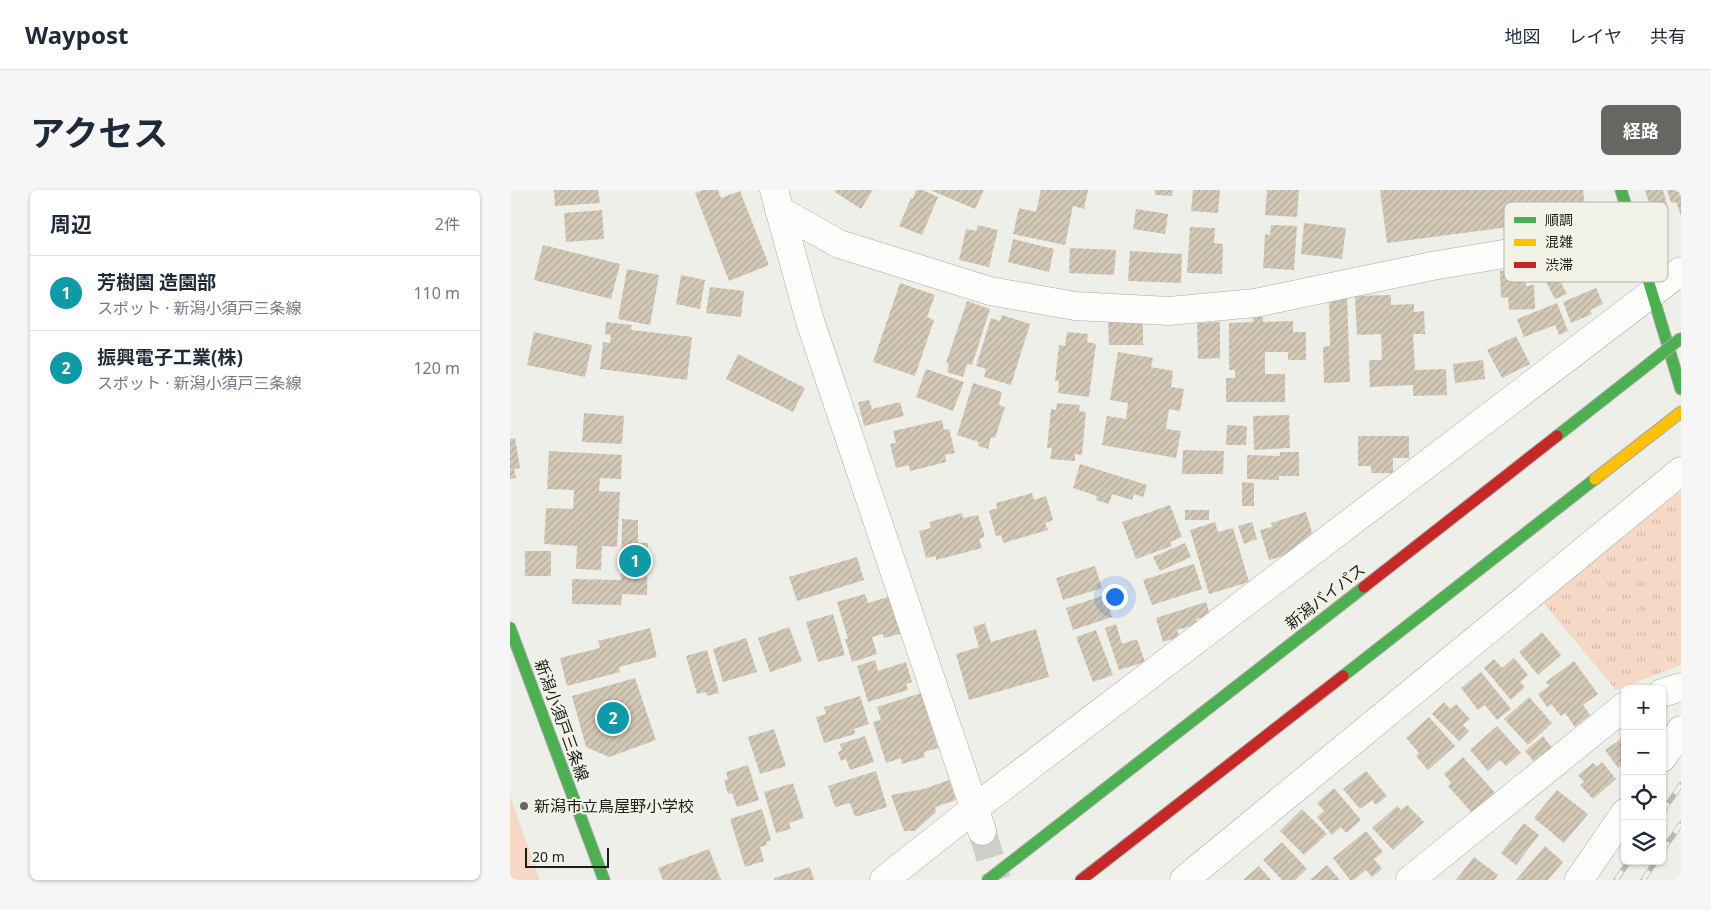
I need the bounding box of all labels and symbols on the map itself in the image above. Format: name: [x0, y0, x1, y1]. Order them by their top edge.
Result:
legend: [1504, 202, 1668, 282]
text: 順調: [1545, 210, 1573, 229]
text: 混雑: [1545, 232, 1573, 251]
text: 渋滞: [1545, 255, 1573, 274]
pin: 1: [619, 542, 651, 580]
street label: 新潟バイパス: [1281, 558, 1369, 634]
your location: [1102, 584, 1128, 610]
street label: 新潟小須戸三条線: [530, 656, 594, 784]
pin: 2: [597, 699, 629, 737]
place label: 新潟市立鳥屋野小学校: [534, 795, 694, 817]
marker: 新潟市立鳥屋野小学校: [518, 800, 530, 812]
scale bar: [525, 845, 609, 868]

